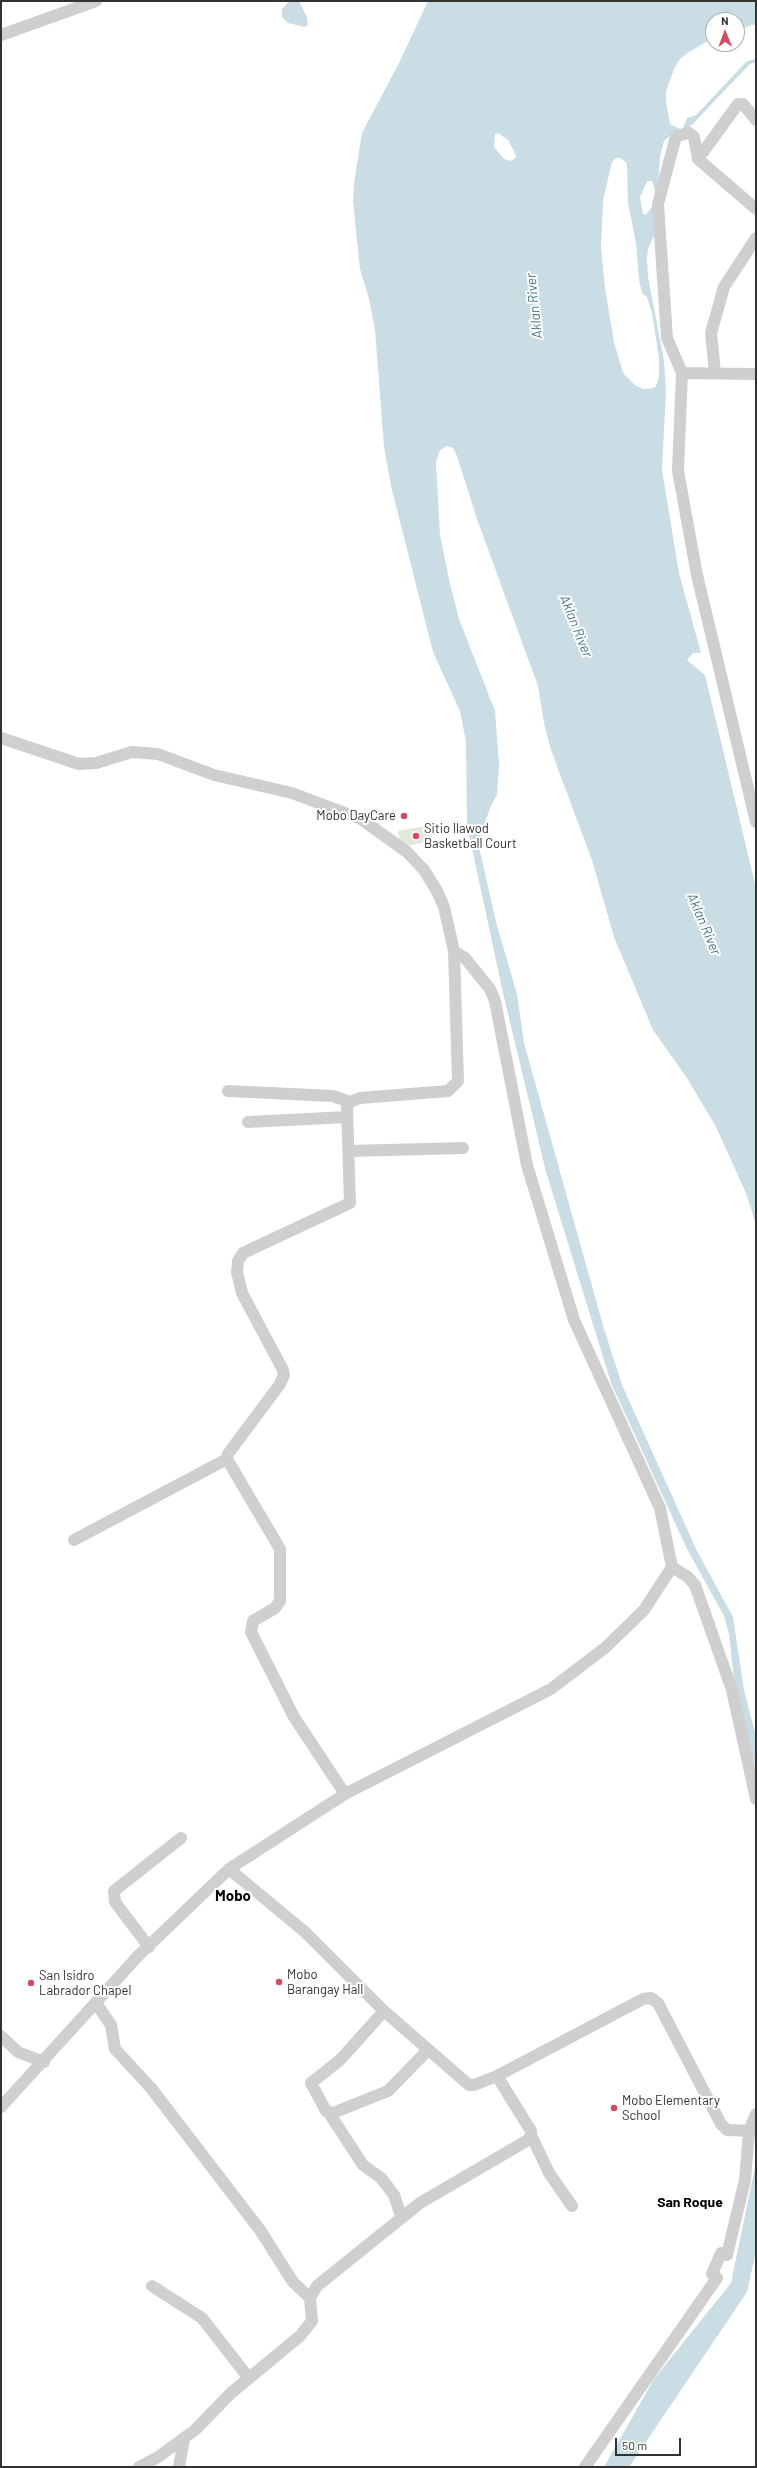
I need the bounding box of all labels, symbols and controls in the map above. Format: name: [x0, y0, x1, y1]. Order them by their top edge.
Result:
north arrow: [705, 12, 745, 52]
text: N: [721, 14, 729, 27]
water label: Aklan River: [522, 272, 546, 340]
water label: Aklan River: [556, 592, 596, 660]
place label: Mobo DayCare: [316, 808, 396, 824]
marker: Mobo DayCare: [399, 811, 409, 821]
place label: Sitio Ilawod Basketball Court: [424, 821, 517, 852]
marker: Sitio Ilawod Basketball Court: [411, 831, 421, 841]
water label: Aklan River: [683, 890, 725, 958]
district label: Mobo: [215, 1887, 251, 1905]
place label: Mobo Barangay Hall: [287, 1967, 363, 1998]
place label: San Isidro Labrador Chapel: [39, 1968, 132, 1999]
marker: Mobo Barangay Hall: [274, 1977, 284, 1987]
marker: San Isidro Labrador Chapel: [26, 1978, 36, 1988]
place label: Mobo Elementary School: [622, 2093, 720, 2124]
marker: Mobo Elementary School: [609, 2103, 619, 2113]
district label: San Roque: [657, 2194, 723, 2210]
scale bar: [617, 2430, 683, 2456]
text: 50 m: [622, 2438, 647, 2452]

